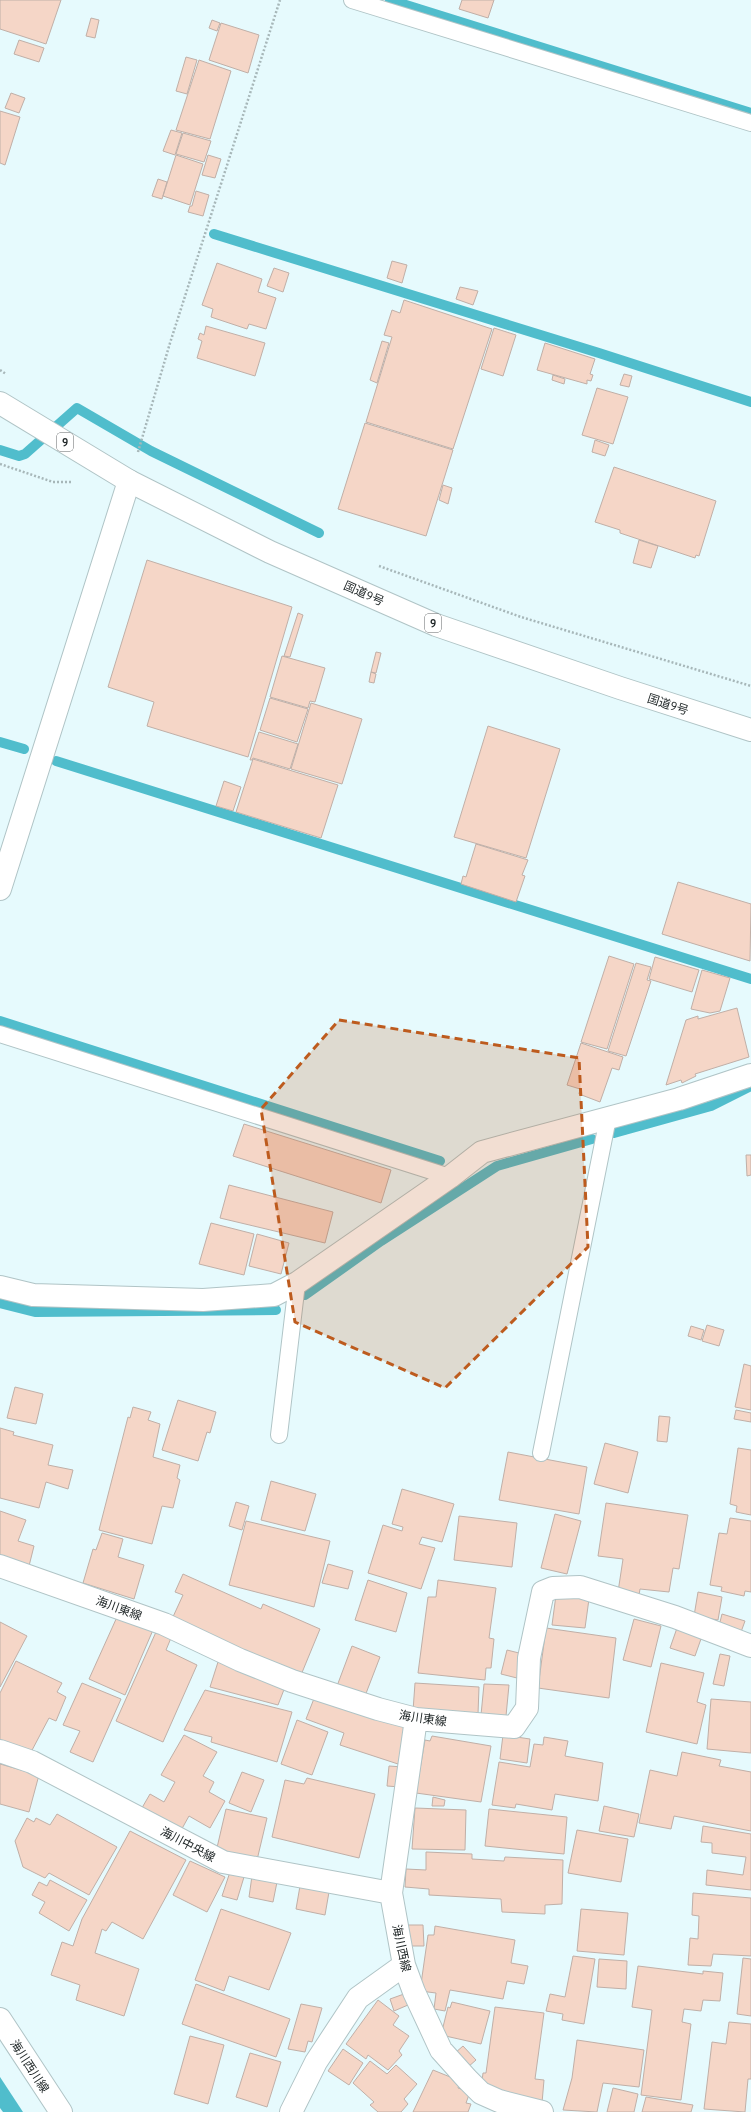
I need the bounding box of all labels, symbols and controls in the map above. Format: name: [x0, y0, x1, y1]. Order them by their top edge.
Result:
road number: 9: [57, 433, 73, 451]
street label: 国道9号: [342, 577, 386, 609]
road number: 9: [425, 614, 441, 632]
street label: 国道9号: [645, 690, 691, 718]
street label: 海川東線: [94, 1593, 144, 1623]
street label: 海川東線: [398, 1707, 448, 1729]
street label: 海川中央線: [158, 1823, 218, 1865]
street label: 海川西線: [390, 1923, 414, 1973]
street label: 海川西川線: [7, 2037, 53, 2095]

